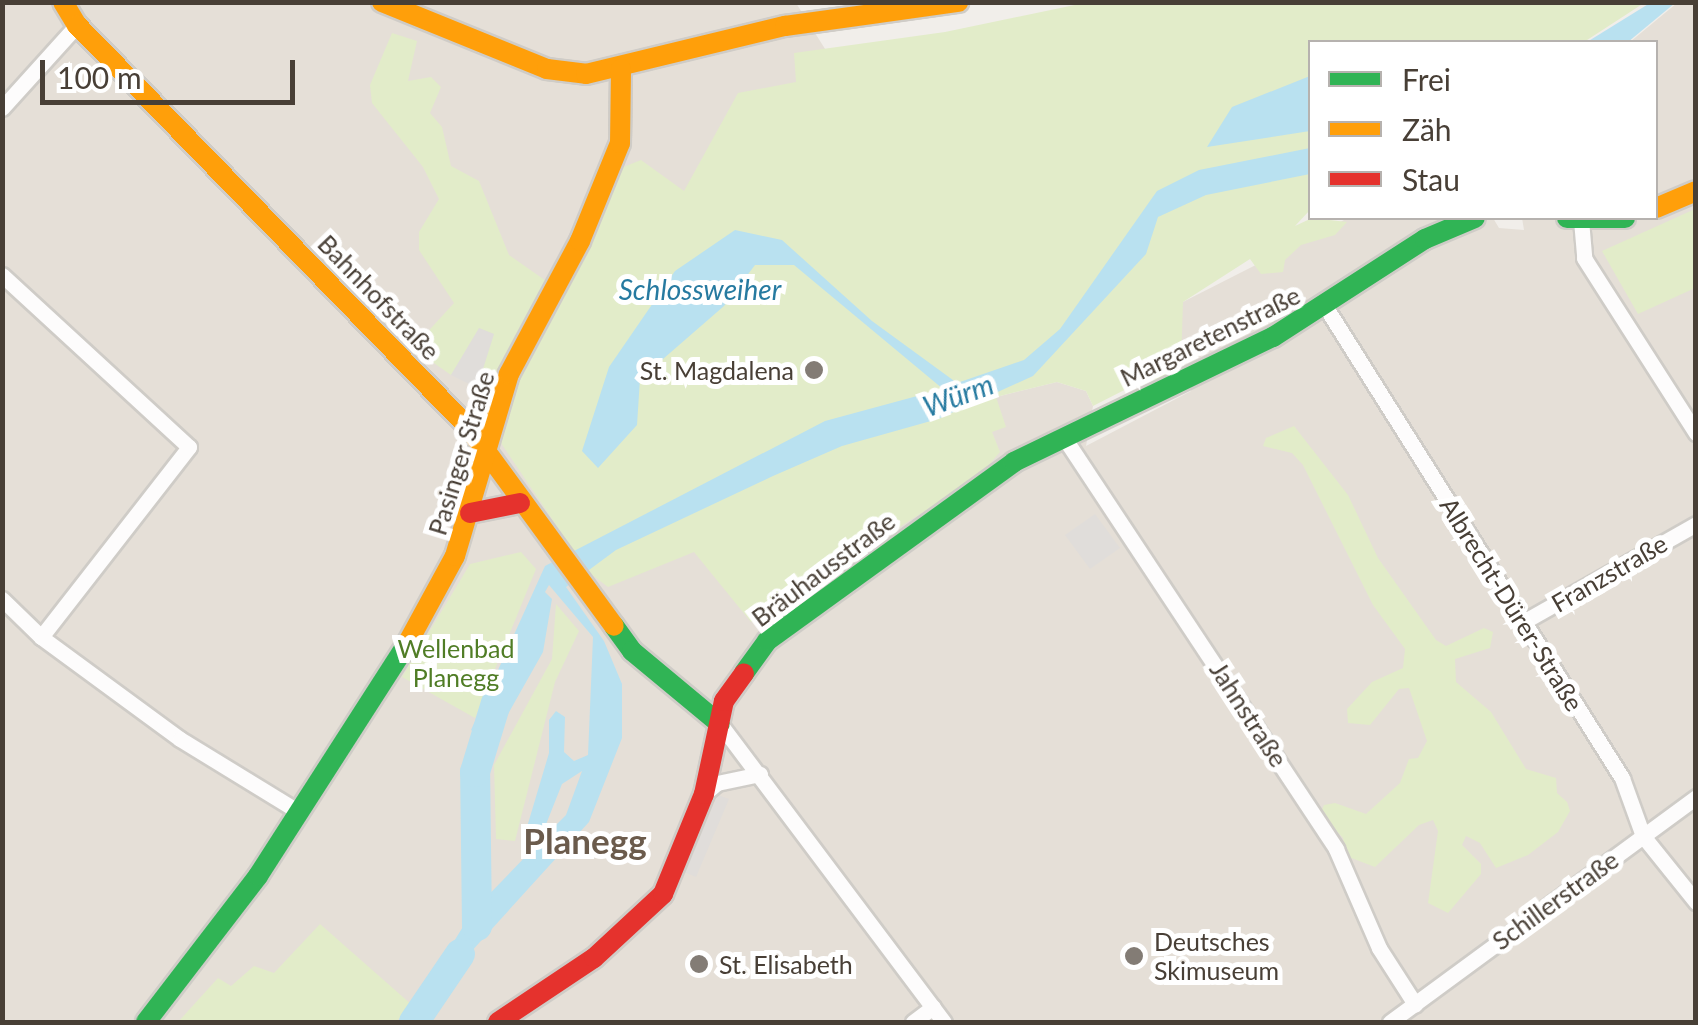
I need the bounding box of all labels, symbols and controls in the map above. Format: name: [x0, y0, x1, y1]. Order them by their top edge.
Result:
scale bar: [45, 40, 300, 102]
legend: [1308, 40, 1658, 220]
text: 100 m: [57, 59, 142, 95]
text: Frei: [1402, 61, 1451, 97]
text: Zäh: [1402, 111, 1452, 147]
text: Stau: [1402, 161, 1460, 197]
street label: Bahnhofstraße: [312, 228, 446, 366]
water label: Schlossweiher: [619, 272, 781, 306]
street label: Margaretenstraße: [1115, 280, 1305, 392]
place label: St. Magdalena: [640, 355, 794, 385]
marker: St. Magdalena: [803, 359, 825, 381]
street label: Pasinger Straße: [422, 367, 500, 539]
water label: Würm: [918, 367, 998, 423]
street label: Albrecht-Dürer-Straße: [1434, 492, 1590, 716]
street label: Bräuhausstraße: [746, 506, 900, 632]
street label: Franzstraße: [1546, 528, 1672, 618]
park label: Wellenbad Planegg: [397, 634, 515, 693]
street label: Jahnstraße: [1204, 656, 1294, 772]
district label: Planegg: [523, 819, 647, 861]
street label: Schillerstraße: [1486, 844, 1624, 956]
place label: Deutsches Skimuseum: [1154, 927, 1279, 986]
marker: Deutsches Skimuseum: [1123, 945, 1145, 967]
place label: St. Elisabeth: [719, 949, 853, 979]
marker: St. Elisabeth: [688, 953, 710, 975]

